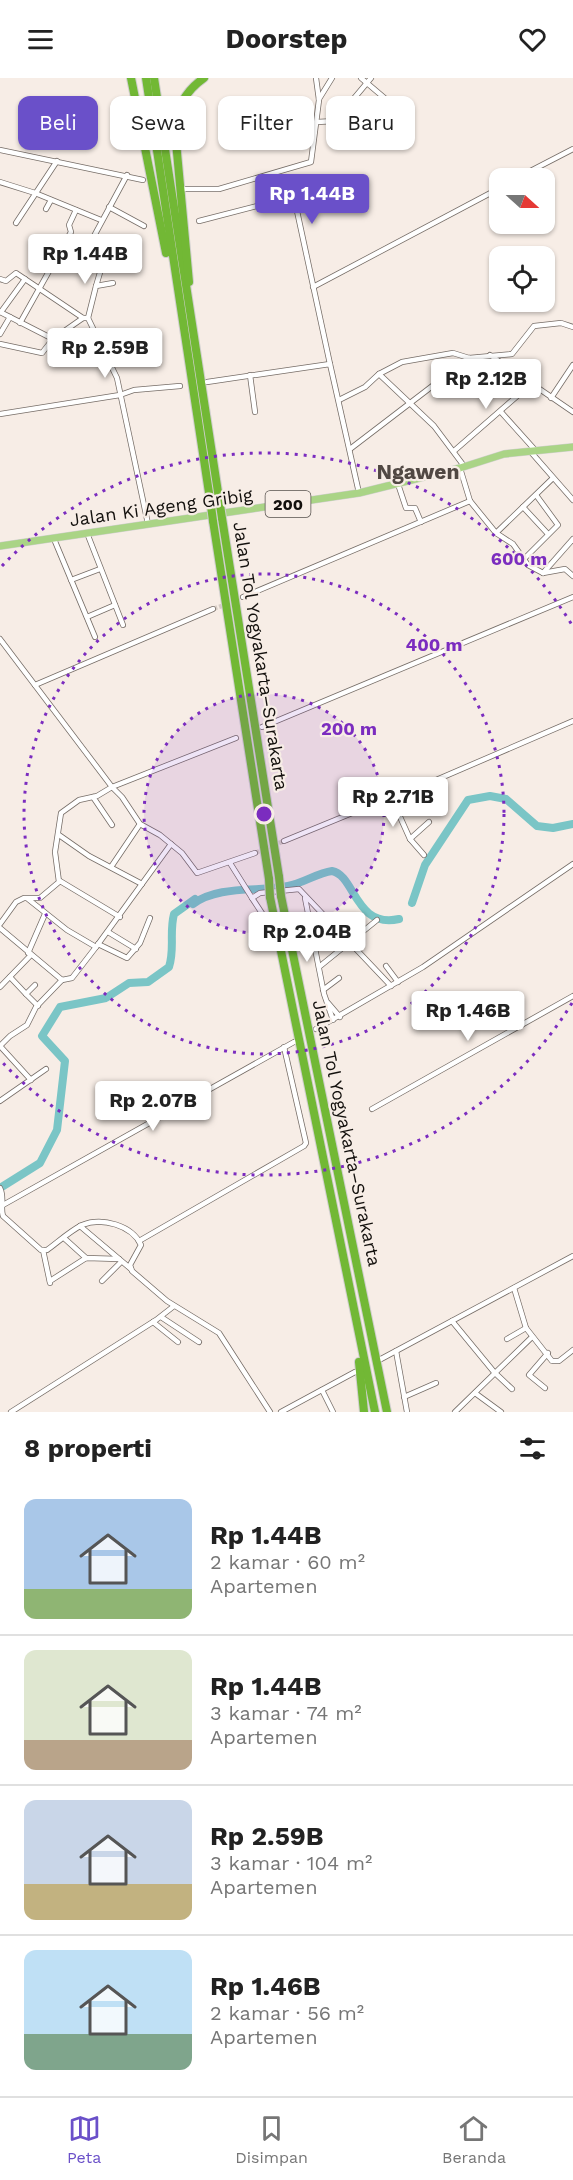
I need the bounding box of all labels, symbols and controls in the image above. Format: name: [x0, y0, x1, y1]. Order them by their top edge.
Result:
icon: menu: [24, 23, 57, 56]
text: Doorstep: [226, 23, 347, 55]
icon: heart: [516, 23, 549, 56]
chip: Beli: [18, 96, 98, 150]
chip: Sewa: [110, 96, 206, 150]
chip: Filter: [218, 96, 314, 150]
chip: Baru: [326, 96, 415, 150]
north arrow: [489, 168, 555, 234]
map controls: [489, 168, 555, 312]
pin: Rp 1.44B: [250, 174, 374, 225]
text: Rp 1.44B: [269, 181, 355, 205]
pin: Rp 1.44B: [23, 234, 147, 285]
text: Rp 1.44B: [42, 241, 128, 265]
button: locate: [489, 246, 555, 312]
pin: Rp 2.59B: [43, 328, 167, 379]
text: Rp 2.59B: [61, 335, 149, 359]
pin: Rp 2.12B: [424, 359, 548, 410]
text: Rp 2.12B: [445, 366, 527, 390]
district label: Ngawen: [377, 459, 459, 484]
street label: Jalan Ki Ageng Gribig: [68, 484, 254, 530]
road number: 200: [266, 491, 310, 517]
street label: Jalan Tol Yogyakarta–Surakarta: [229, 520, 293, 792]
text: 600 m: [491, 548, 547, 569]
text: 400 m: [406, 634, 462, 655]
text: 200 m: [321, 718, 377, 739]
pin: Rp 2.71B: [331, 777, 455, 828]
text: Rp 2.71B: [352, 784, 434, 808]
centre of rings: [254, 804, 274, 824]
pin: Rp 2.04B: [245, 912, 369, 963]
text: Rp 2.04B: [262, 919, 352, 943]
pin: Rp 1.46B: [406, 991, 530, 1042]
street label: Jalan Tol Yogyakarta–Surakarta: [308, 998, 386, 1268]
text: Rp 1.46B: [425, 998, 511, 1022]
pin: Rp 2.07B: [91, 1081, 215, 1132]
text: Rp 2.07B: [109, 1088, 197, 1112]
icon: filters: [516, 1432, 549, 1465]
text: 8 properti: [24, 1433, 152, 1463]
text: Rp 1.44B: [210, 1520, 321, 1550]
icon: home: [72, 1523, 144, 1595]
text: 2 kamar · 60 m²: [210, 1550, 365, 1574]
text: Apartemen: [210, 1574, 318, 1598]
text: Rp 1.44B: [210, 1671, 321, 1701]
icon: home: [72, 1674, 144, 1746]
text: 3 kamar · 74 m²: [210, 1701, 362, 1725]
text: Apartemen: [210, 1725, 318, 1749]
text: Rp 2.59B: [210, 1821, 324, 1851]
icon: home: [72, 1824, 144, 1896]
text: 3 kamar · 104 m²: [210, 1851, 372, 1875]
text: Apartemen: [210, 1875, 318, 1899]
text: Rp 1.46B: [210, 1971, 321, 2001]
icon: home: [72, 1974, 144, 2046]
text: 2 kamar · 56 m²: [210, 2001, 364, 2025]
text: Apartemen: [210, 2025, 318, 2049]
tab: Peta: [67, 2112, 101, 2167]
tab: Disimpan: [235, 2112, 308, 2167]
tab: Beranda: [442, 2112, 506, 2167]

